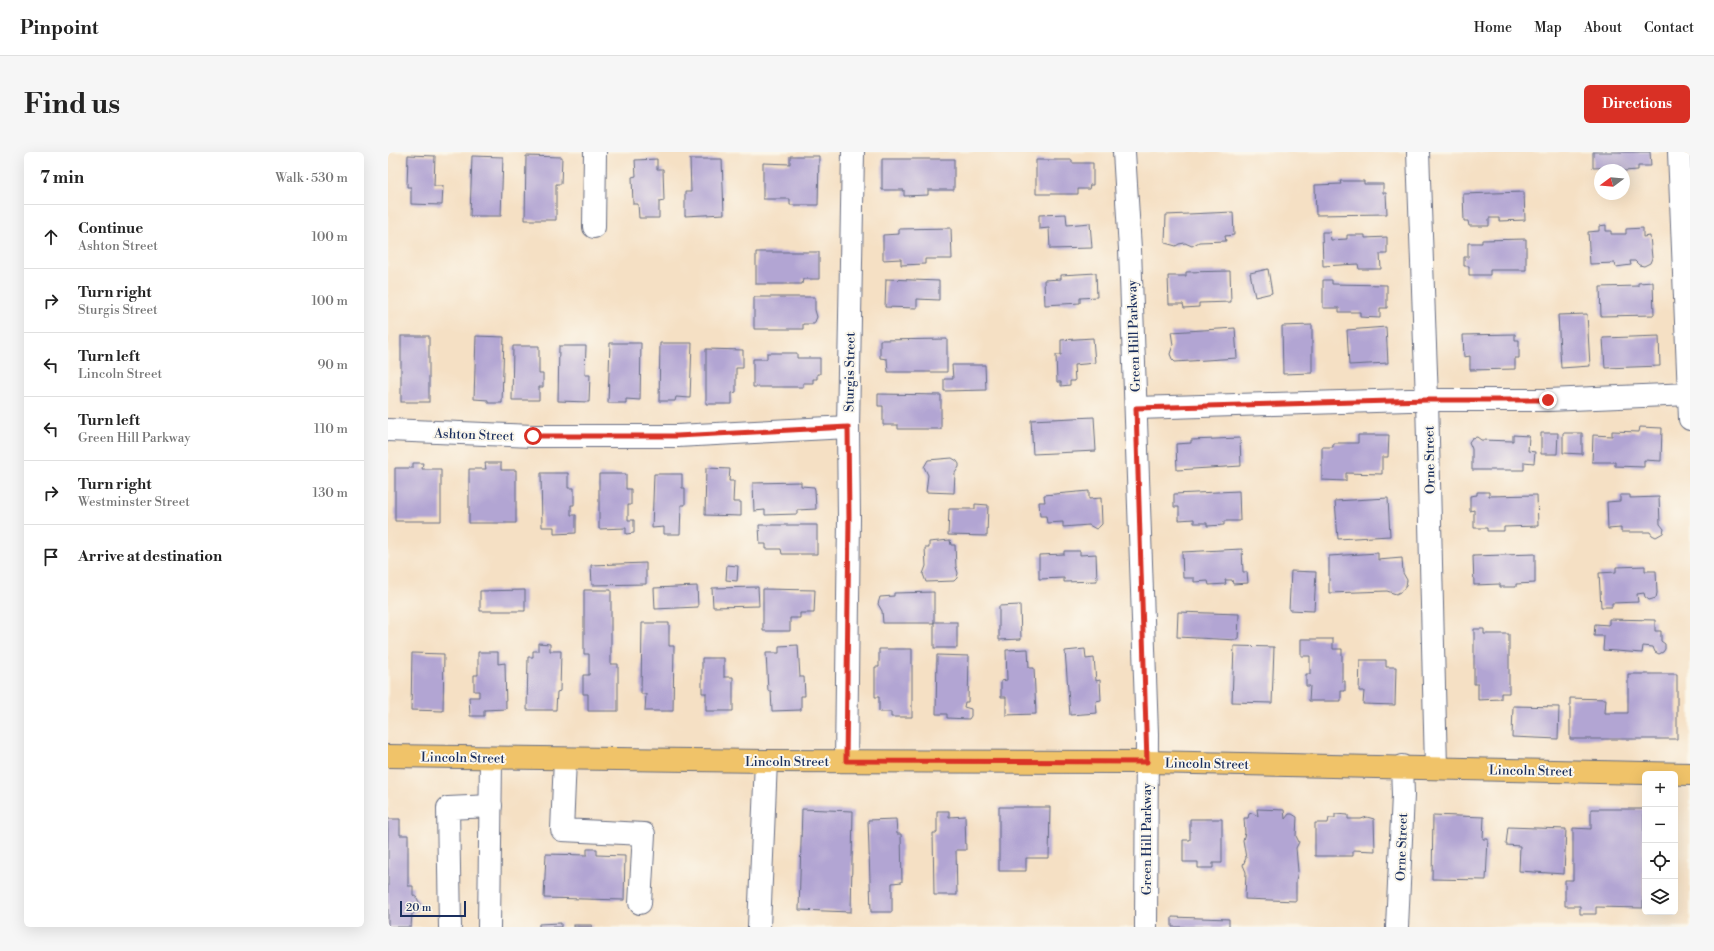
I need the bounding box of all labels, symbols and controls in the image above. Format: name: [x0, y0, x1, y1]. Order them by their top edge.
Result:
text: Pinpoint: [20, 16, 99, 40]
text: Home: [1474, 19, 1512, 37]
text: Map: [1534, 19, 1562, 37]
text: About: [1584, 19, 1622, 37]
text: Contact: [1644, 19, 1694, 37]
button: Directions: [1584, 85, 1690, 123]
text: Find us: [24, 87, 120, 122]
north arrow: [1594, 164, 1630, 200]
text: 7 min: [40, 167, 84, 189]
text: Walk · 530 m: [275, 170, 348, 186]
text: Continue: [78, 219, 143, 238]
icon: ahead: [40, 226, 62, 248]
text: 100 m: [312, 229, 348, 245]
text: Ashton Street: [78, 238, 158, 254]
street label: Green Hill Parkway: [1124, 279, 1144, 393]
text: Turn right: [78, 283, 152, 302]
icon: right: [40, 290, 62, 312]
text: 100 m: [312, 293, 348, 309]
text: Sturgis Street: [78, 302, 158, 318]
street label: Sturgis Street: [841, 332, 859, 412]
text: Turn left: [78, 347, 140, 366]
icon: left: [40, 354, 62, 376]
text: 90 m: [317, 357, 348, 373]
text: Lincoln Street: [78, 366, 162, 382]
route end: [1539, 391, 1557, 409]
text: Turn left: [78, 411, 140, 430]
icon: left: [40, 418, 62, 440]
text: 110 m: [314, 421, 348, 437]
street label: Orne Street: [1421, 425, 1439, 494]
street label: Ashton Street: [433, 426, 515, 444]
route start: [524, 427, 542, 445]
text: Green Hill Parkway: [78, 430, 191, 446]
text: Turn right: [78, 475, 152, 494]
icon: right: [40, 482, 62, 504]
text: 130 m: [313, 485, 348, 501]
text: Westminster Street: [78, 494, 190, 510]
icon: arrive: [40, 546, 62, 568]
text: Arrive at destination: [78, 547, 222, 566]
street label: Lincoln Street: [421, 749, 506, 767]
street label: Lincoln Street: [745, 754, 829, 770]
street label: Lincoln Street: [1165, 755, 1250, 773]
street label: Lincoln Street: [1489, 762, 1574, 780]
map controls: [1642, 771, 1678, 915]
button: +: [1642, 771, 1678, 807]
street label: Green Hill Parkway: [1139, 782, 1155, 895]
button: −: [1642, 807, 1678, 843]
street label: Orne Street: [1393, 812, 1411, 881]
button: locate: [1642, 843, 1678, 879]
button: layers: [1642, 879, 1678, 915]
scale bar: [400, 899, 466, 918]
text: 20 m: [406, 901, 431, 915]

